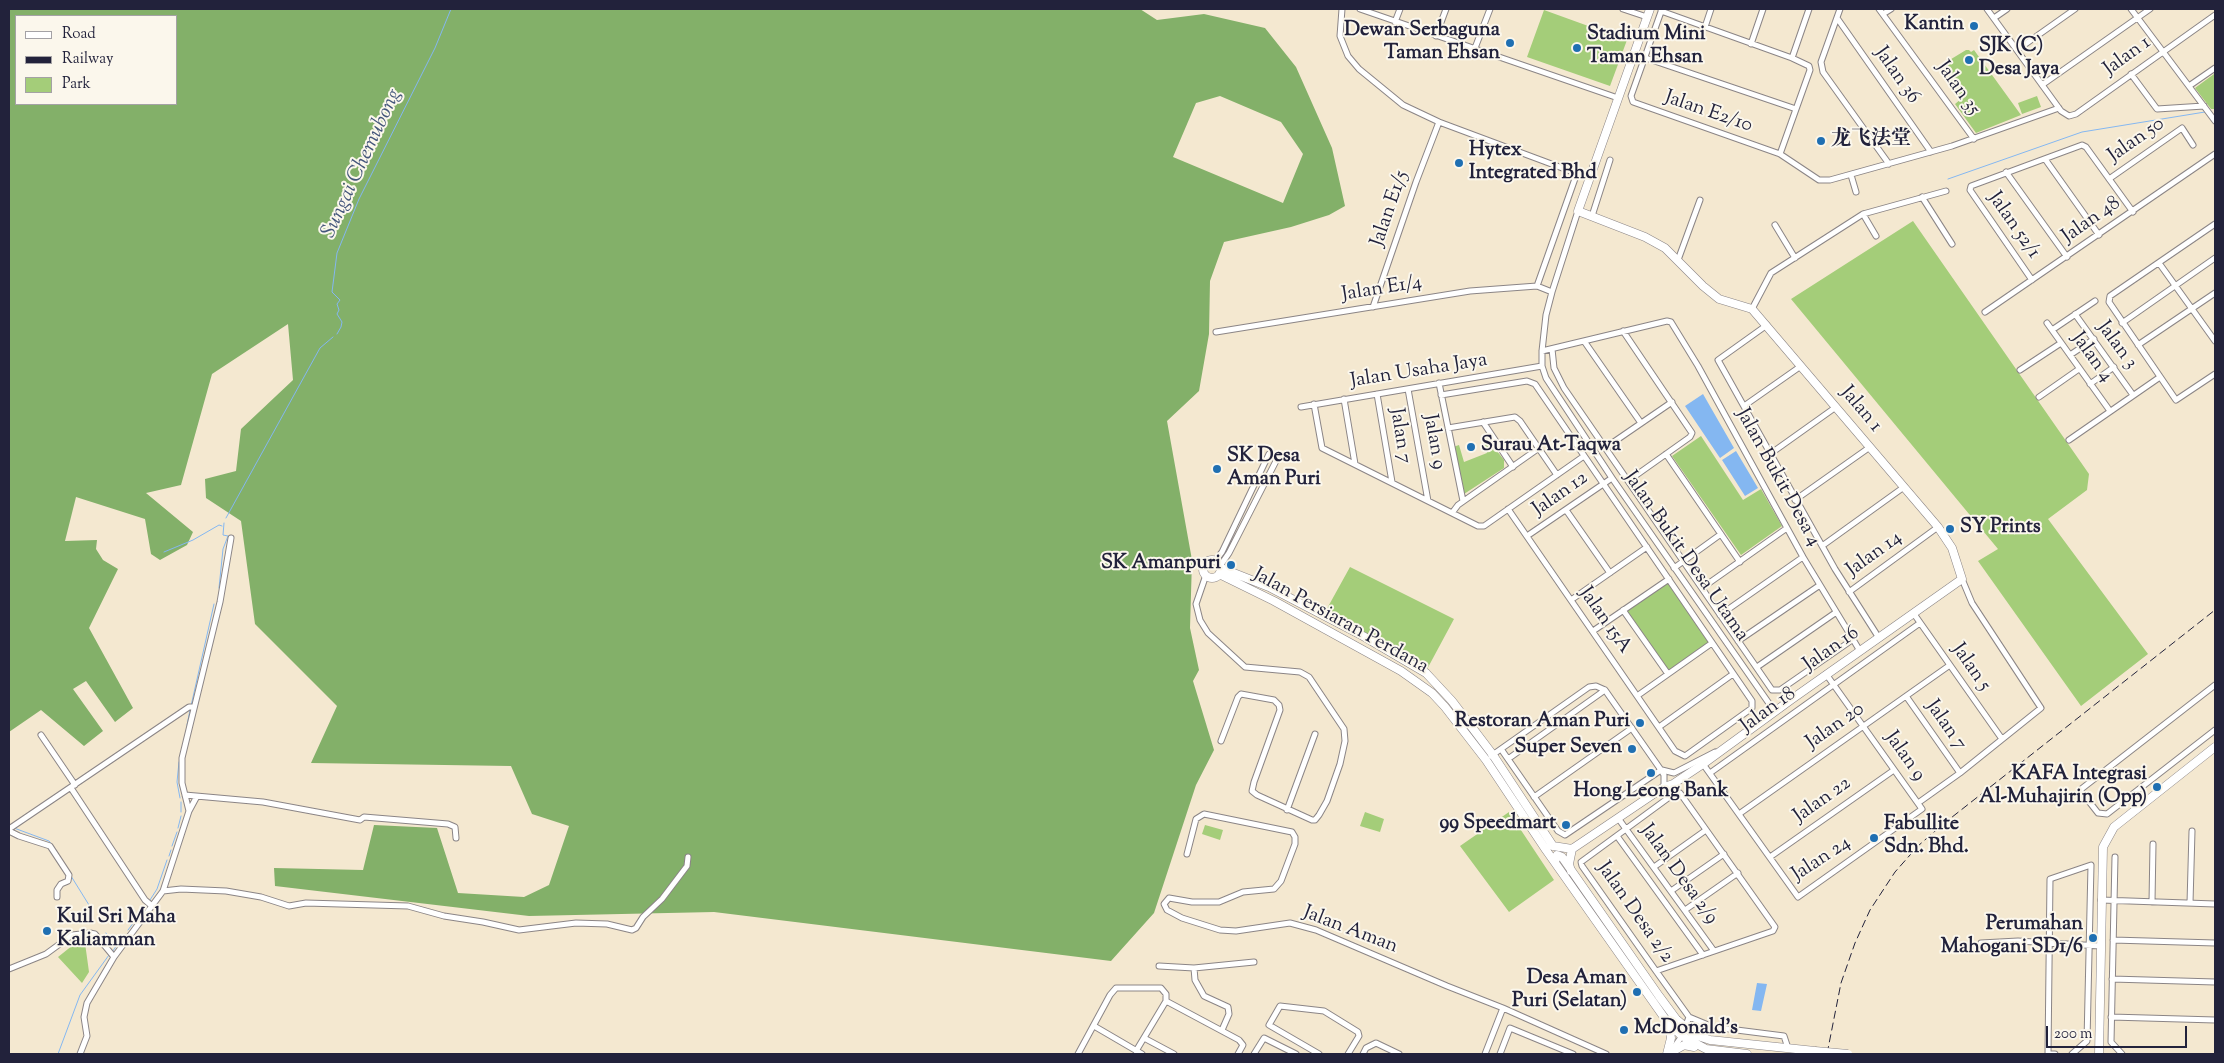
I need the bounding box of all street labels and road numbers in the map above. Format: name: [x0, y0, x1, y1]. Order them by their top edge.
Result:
street label: Jalan 1: [2100, 32, 2156, 82]
street label: Jalan 36: [1868, 43, 1924, 109]
street label: Jalan 35: [1930, 57, 1984, 121]
street label: Jalan E2/10: [1661, 87, 1755, 139]
street label: Jalan 50: [2104, 113, 2170, 169]
street label: Jalan E1/5: [1367, 168, 1415, 250]
street label: Jalan 52/1: [1981, 188, 2045, 264]
street label: Jalan 48: [2058, 192, 2126, 250]
street label: Jalan E1/4: [1340, 272, 1424, 308]
street label: Jalan 3: [2090, 317, 2142, 375]
street label: Jalan 4: [2065, 328, 2117, 388]
street label: Jalan Usaha Jaya: [1349, 349, 1489, 395]
street label: Jalan 1: [1834, 382, 1886, 438]
street label: Jalan Bukit Desa 4: [1729, 405, 1825, 551]
street label: Jalan 7: [1383, 407, 1415, 465]
street label: Jalan 9: [1416, 413, 1450, 471]
street label: Jalan 12: [1529, 467, 1593, 523]
street label: Jalan Bukit Desa Utama: [1617, 467, 1753, 647]
street label: Jalan 14: [1843, 527, 1907, 583]
street label: Jalan Persiaran Perdana: [1248, 564, 1432, 680]
street label: Jalan 15A: [1572, 583, 1636, 659]
street label: Jalan 16: [1799, 622, 1865, 678]
street label: Jalan 5: [1945, 640, 1995, 696]
street label: Jalan 18: [1737, 683, 1801, 739]
street label: Jalan 7: [1919, 696, 1971, 756]
street label: Jalan 20: [1802, 698, 1870, 756]
street label: Jalan 9: [1878, 727, 1930, 787]
street label: Jalan 22: [1790, 773, 1856, 829]
street label: Jalan Desa 2/9: [1634, 820, 1722, 930]
street label: Jalan 24: [1788, 832, 1856, 888]
street label: Jalan Desa 2/2: [1590, 858, 1678, 968]
street label: Jalan Aman: [1299, 902, 1401, 960]

